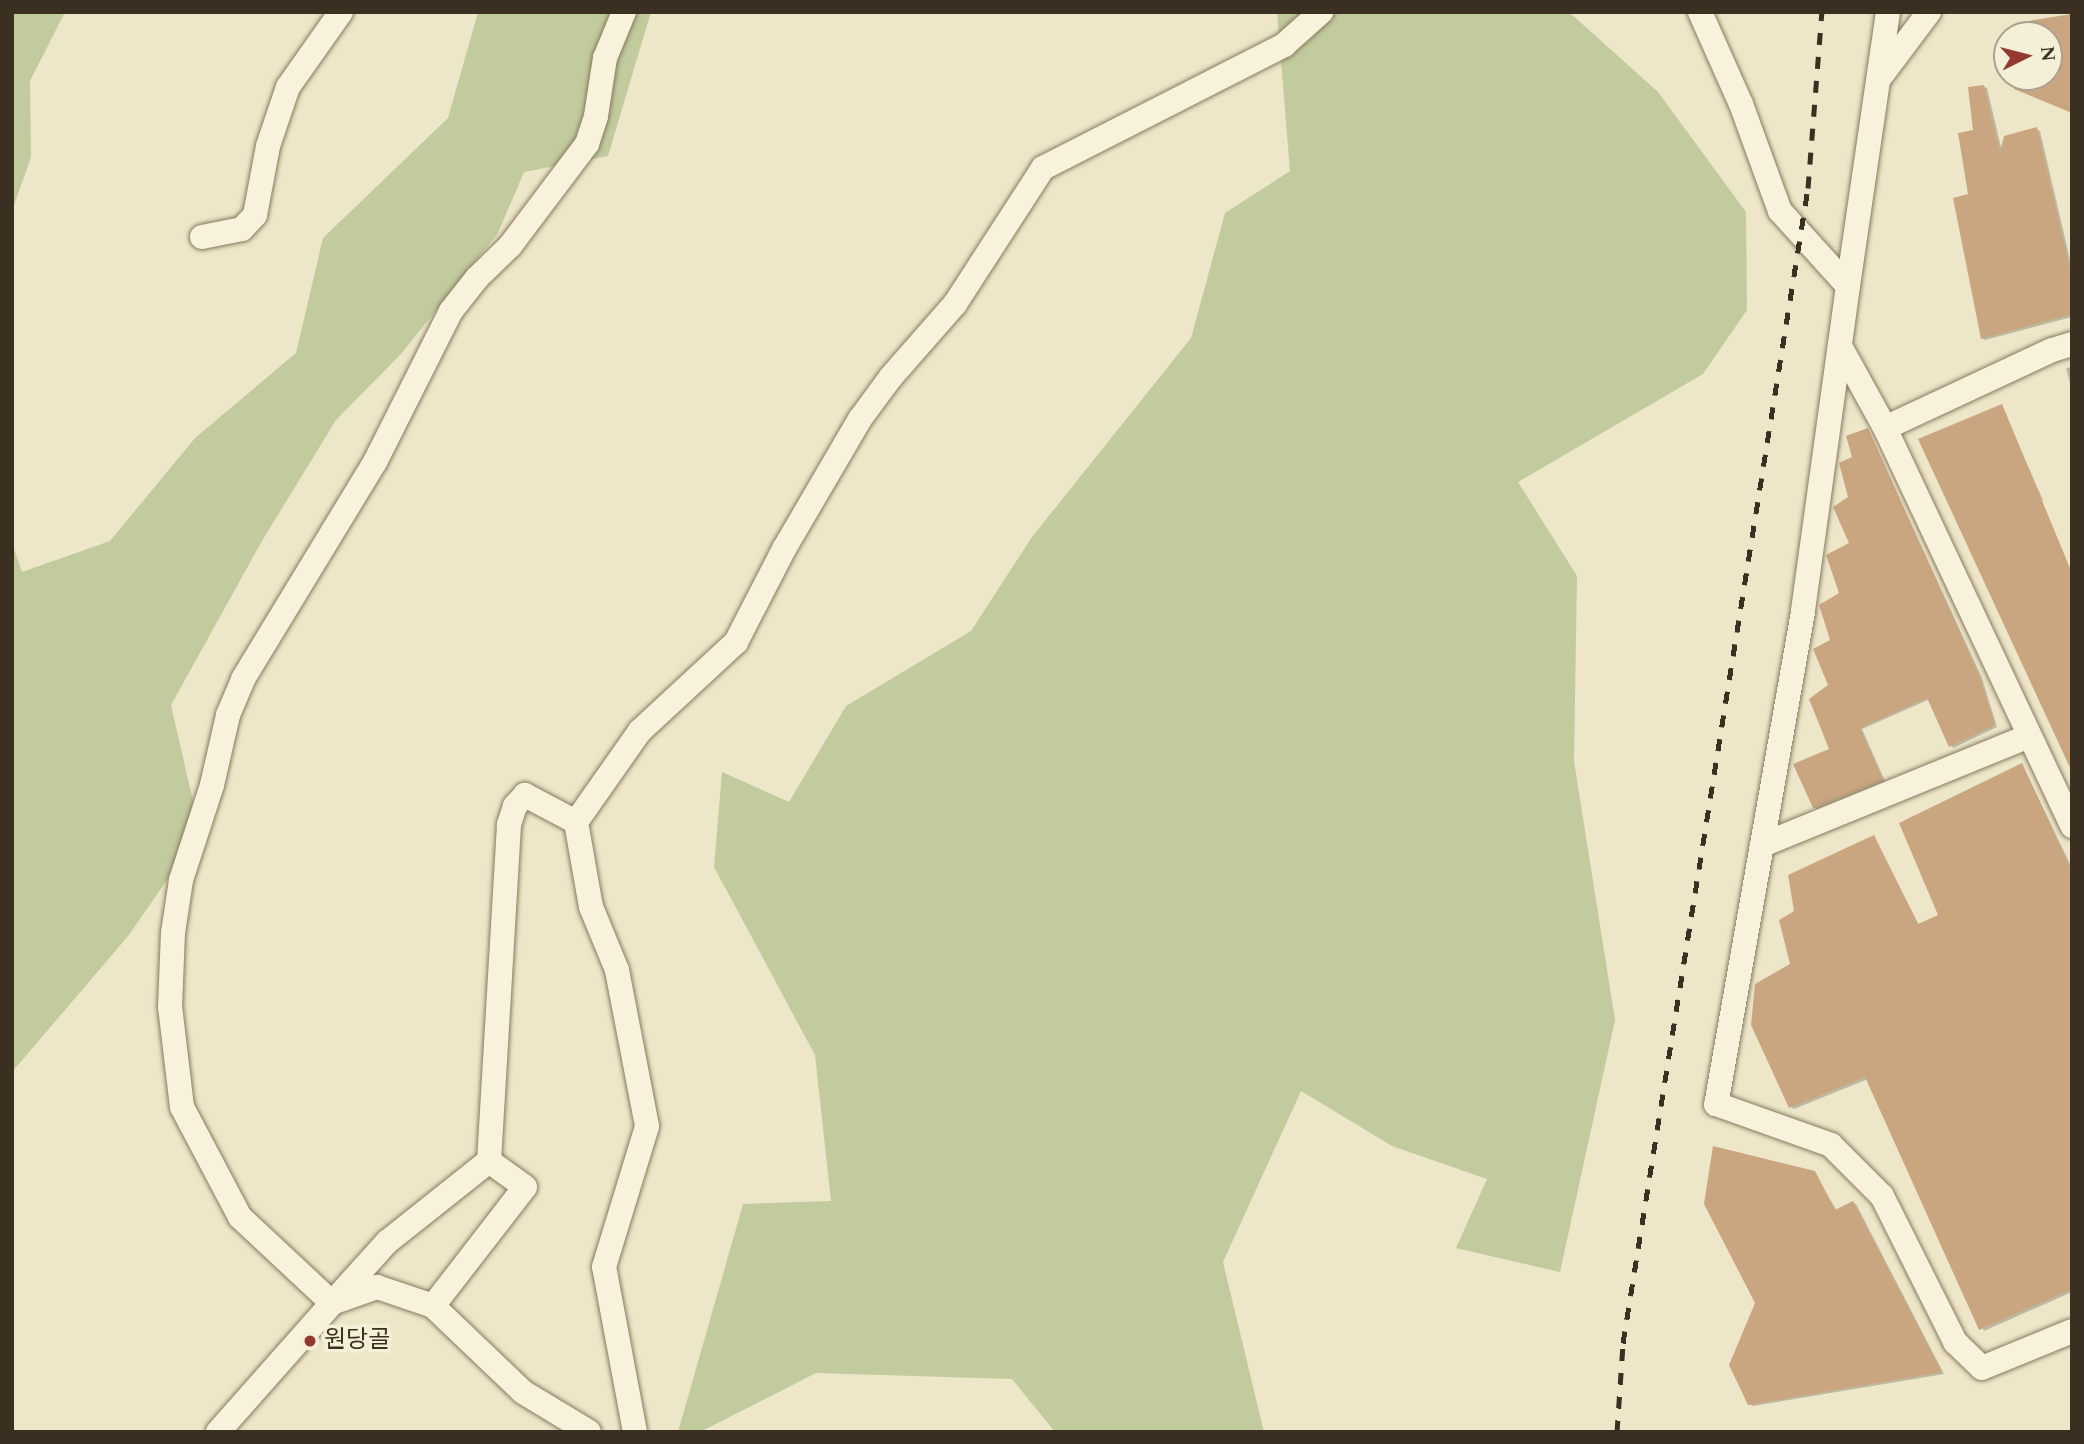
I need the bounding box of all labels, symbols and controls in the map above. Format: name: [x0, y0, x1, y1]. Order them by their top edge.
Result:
north arrow: [1993, 21, 2063, 91]
text: N: [2032, 45, 2063, 63]
place label: 원당골: [324, 1327, 390, 1355]
marker: 원당골: [302, 1333, 318, 1349]

